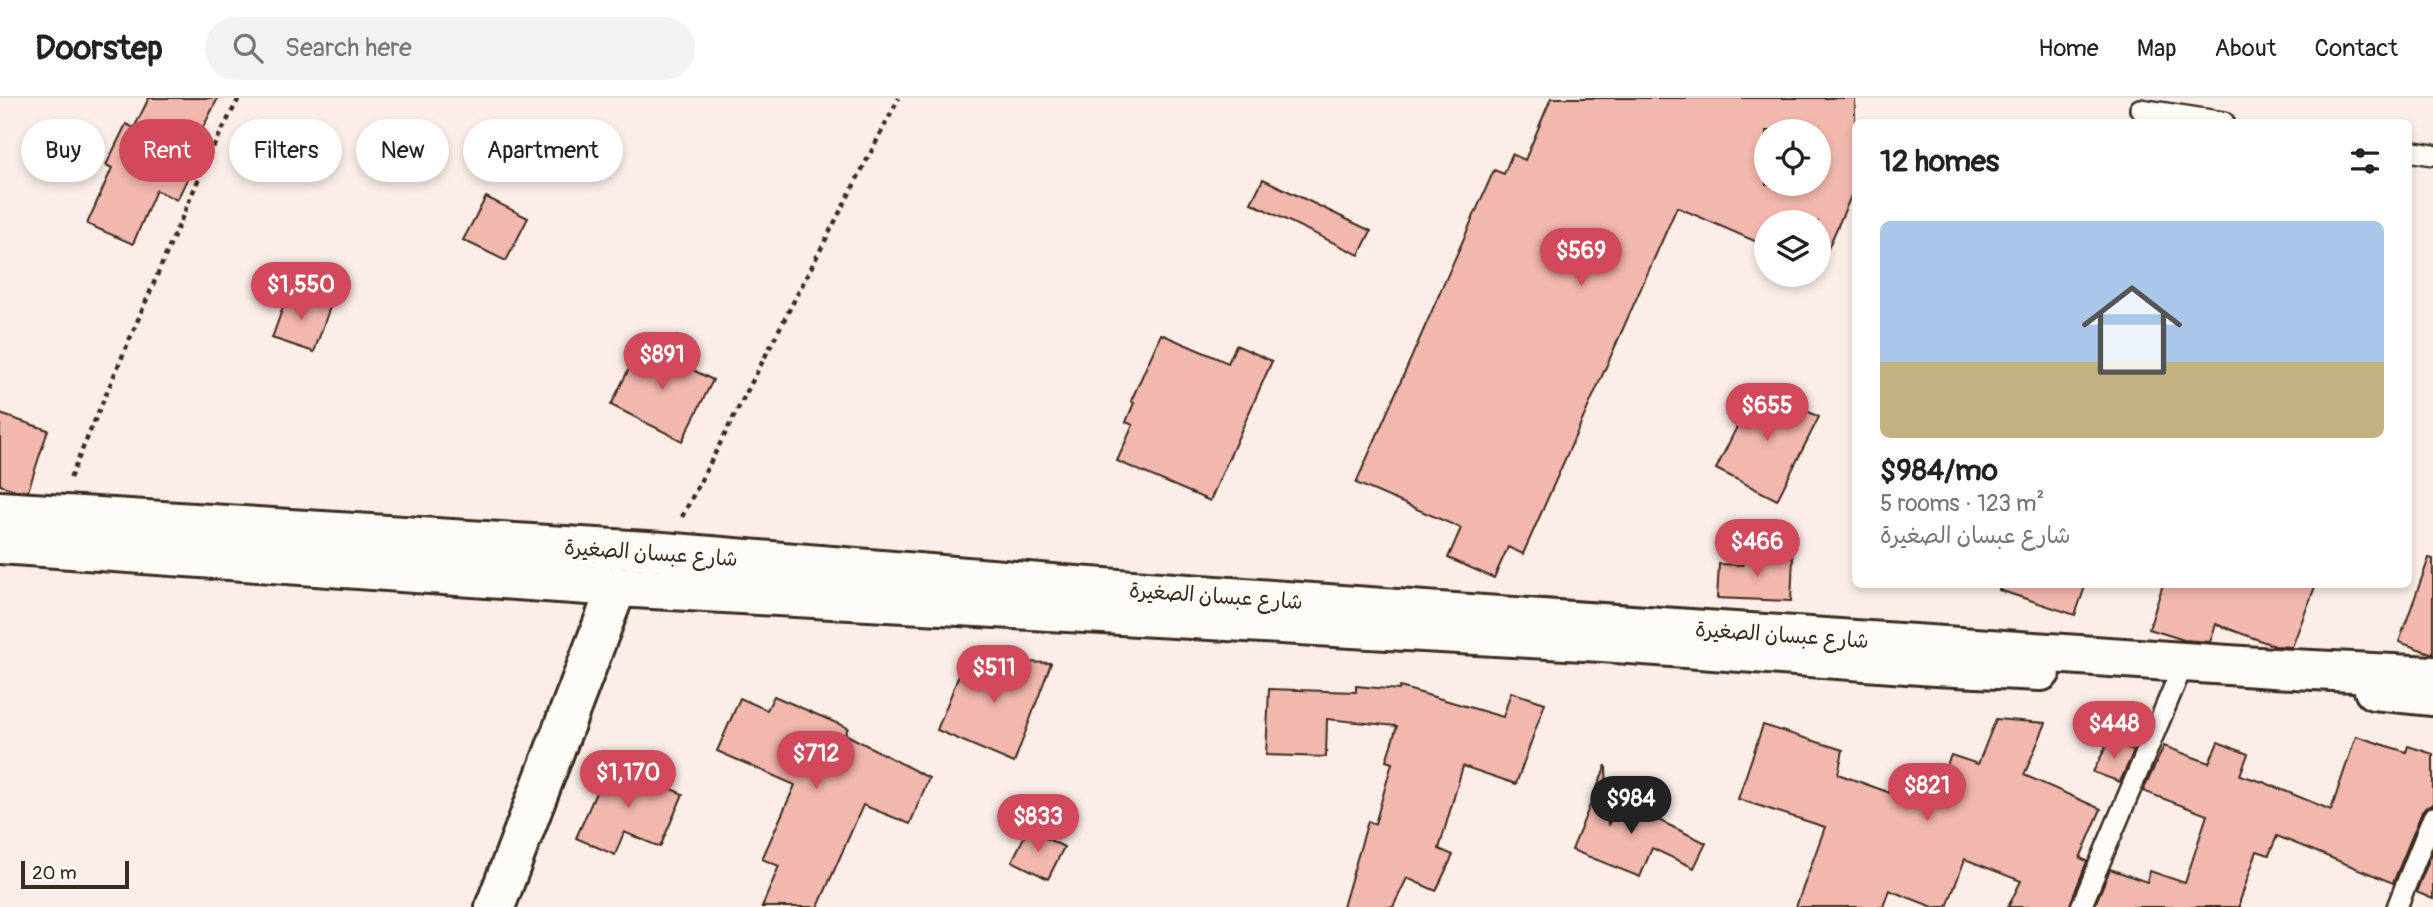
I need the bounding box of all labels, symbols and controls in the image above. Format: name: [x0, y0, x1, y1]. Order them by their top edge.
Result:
search box: [205, 17, 695, 80]
text: Doorstep: [35, 28, 163, 69]
icon: search: [229, 29, 267, 67]
text: Search here: [285, 32, 412, 64]
text: Home: [2038, 34, 2099, 63]
text: Map: [2137, 34, 2177, 63]
text: About: [2215, 34, 2277, 63]
text: Contact: [2315, 34, 2398, 63]
chip: Buy: [21, 119, 105, 182]
chip: Rent: [119, 119, 215, 182]
chip: Filters: [229, 119, 342, 182]
chip: New: [356, 119, 449, 182]
chip: Apartment: [463, 119, 623, 182]
map controls: [1754, 119, 1831, 287]
button: locate: [1754, 119, 1831, 196]
icon: filters: [2346, 142, 2384, 180]
text: 12 homes: [1880, 143, 1999, 180]
button: layers: [1754, 210, 1831, 287]
pin: $569: [1540, 228, 1622, 288]
text: $569: [1556, 236, 1606, 265]
pin: $1,550: [244, 262, 358, 322]
icon: home: [2069, 267, 2195, 393]
text: $1,550: [267, 270, 335, 299]
pin: $891: [621, 332, 703, 392]
text: $891: [640, 340, 684, 369]
pin: $655: [1726, 384, 1808, 443]
text: $655: [1742, 391, 1792, 420]
text: $984/mo: [1880, 452, 1998, 489]
text: 5 rooms · 123 m²: [1880, 489, 2044, 518]
pin: $466: [1716, 519, 1798, 579]
text: شارع عبسان الصغيرة: [1880, 521, 2070, 550]
text: $466: [1731, 527, 1783, 556]
street label: شارع عبسان الصغيرة: [563, 534, 739, 574]
street label: شارع عبسان الصغيرة: [1128, 577, 1304, 617]
street label: شارع عبسان الصغيرة: [1694, 616, 1870, 656]
pin: $511: [953, 646, 1035, 705]
text: $511: [973, 653, 1015, 682]
pin: $448: [2073, 702, 2155, 761]
text: $448: [2089, 709, 2139, 738]
pin: $712: [775, 732, 857, 791]
text: $712: [793, 739, 839, 768]
pin: $1,170: [571, 750, 685, 810]
text: $1,170: [596, 758, 660, 787]
pin: $821: [1886, 764, 1968, 823]
text: $821: [1904, 771, 1950, 800]
pin: $984: [1590, 776, 1672, 836]
text: $984: [1606, 784, 1656, 813]
pin: $833: [997, 794, 1079, 854]
text: $833: [1013, 802, 1063, 831]
scale bar: [21, 858, 130, 890]
text: 20 m: [32, 861, 77, 885]

